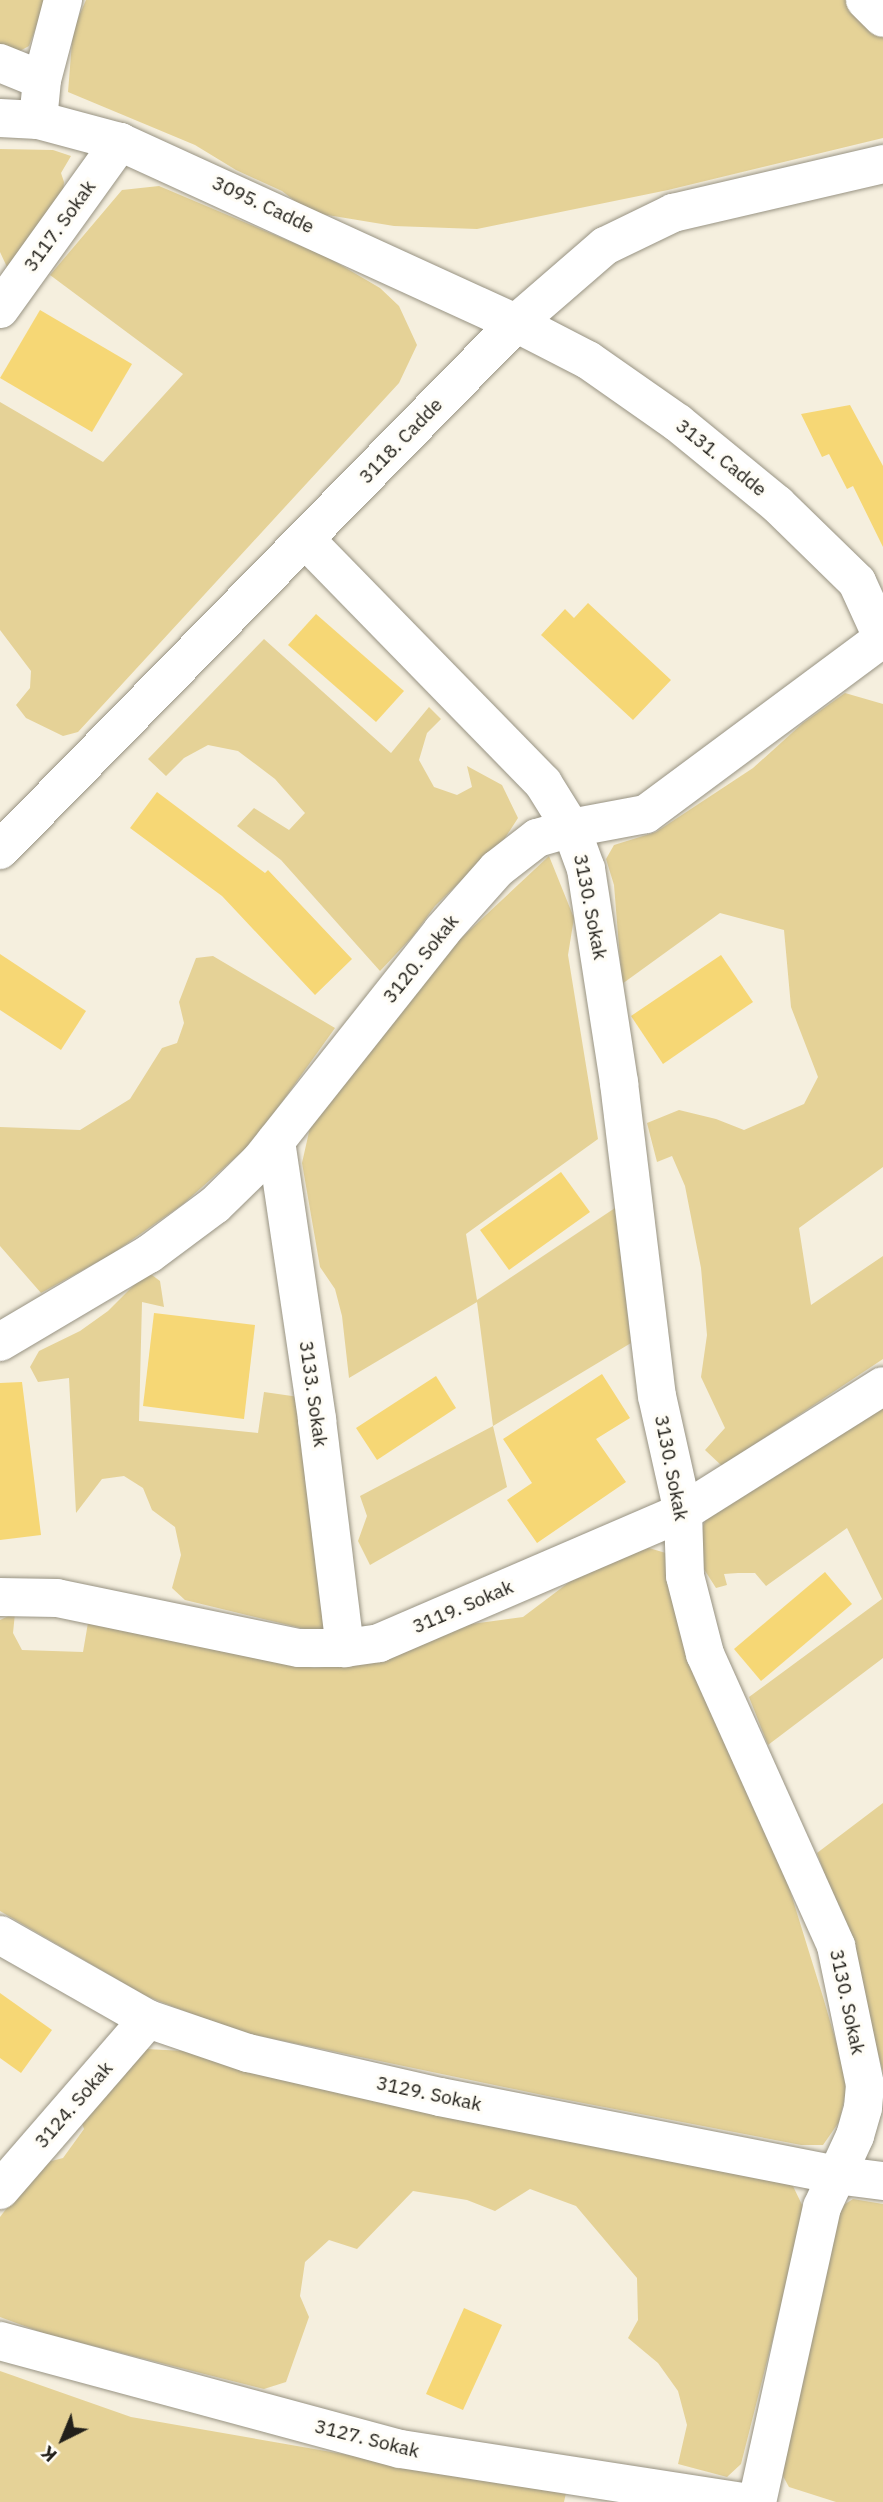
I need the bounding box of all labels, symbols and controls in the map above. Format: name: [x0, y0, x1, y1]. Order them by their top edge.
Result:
street label: 3095. Cadde: [208, 171, 318, 239]
street label: 3117. Sokak: [19, 176, 101, 276]
street label: 3118. Cadde: [355, 394, 447, 488]
street label: 3131. Cadde: [671, 415, 771, 501]
street label: 3130. Sokak: [569, 852, 611, 962]
street label: 3120. Sokak: [378, 910, 464, 1008]
street label: 3133. Sokak: [294, 1339, 332, 1449]
street label: 3130. Sokak: [650, 1413, 692, 1523]
street label: 3119. Sokak: [409, 1576, 517, 1638]
street label: 3130. Sokak: [825, 1947, 869, 2057]
street label: 3124. Sokak: [30, 2057, 118, 2153]
street label: 3129. Sokak: [374, 2072, 484, 2116]
north arrow: [28, 2404, 98, 2474]
street label: 3127. Sokak: [312, 2415, 422, 2463]
text: K: [36, 2441, 62, 2468]

